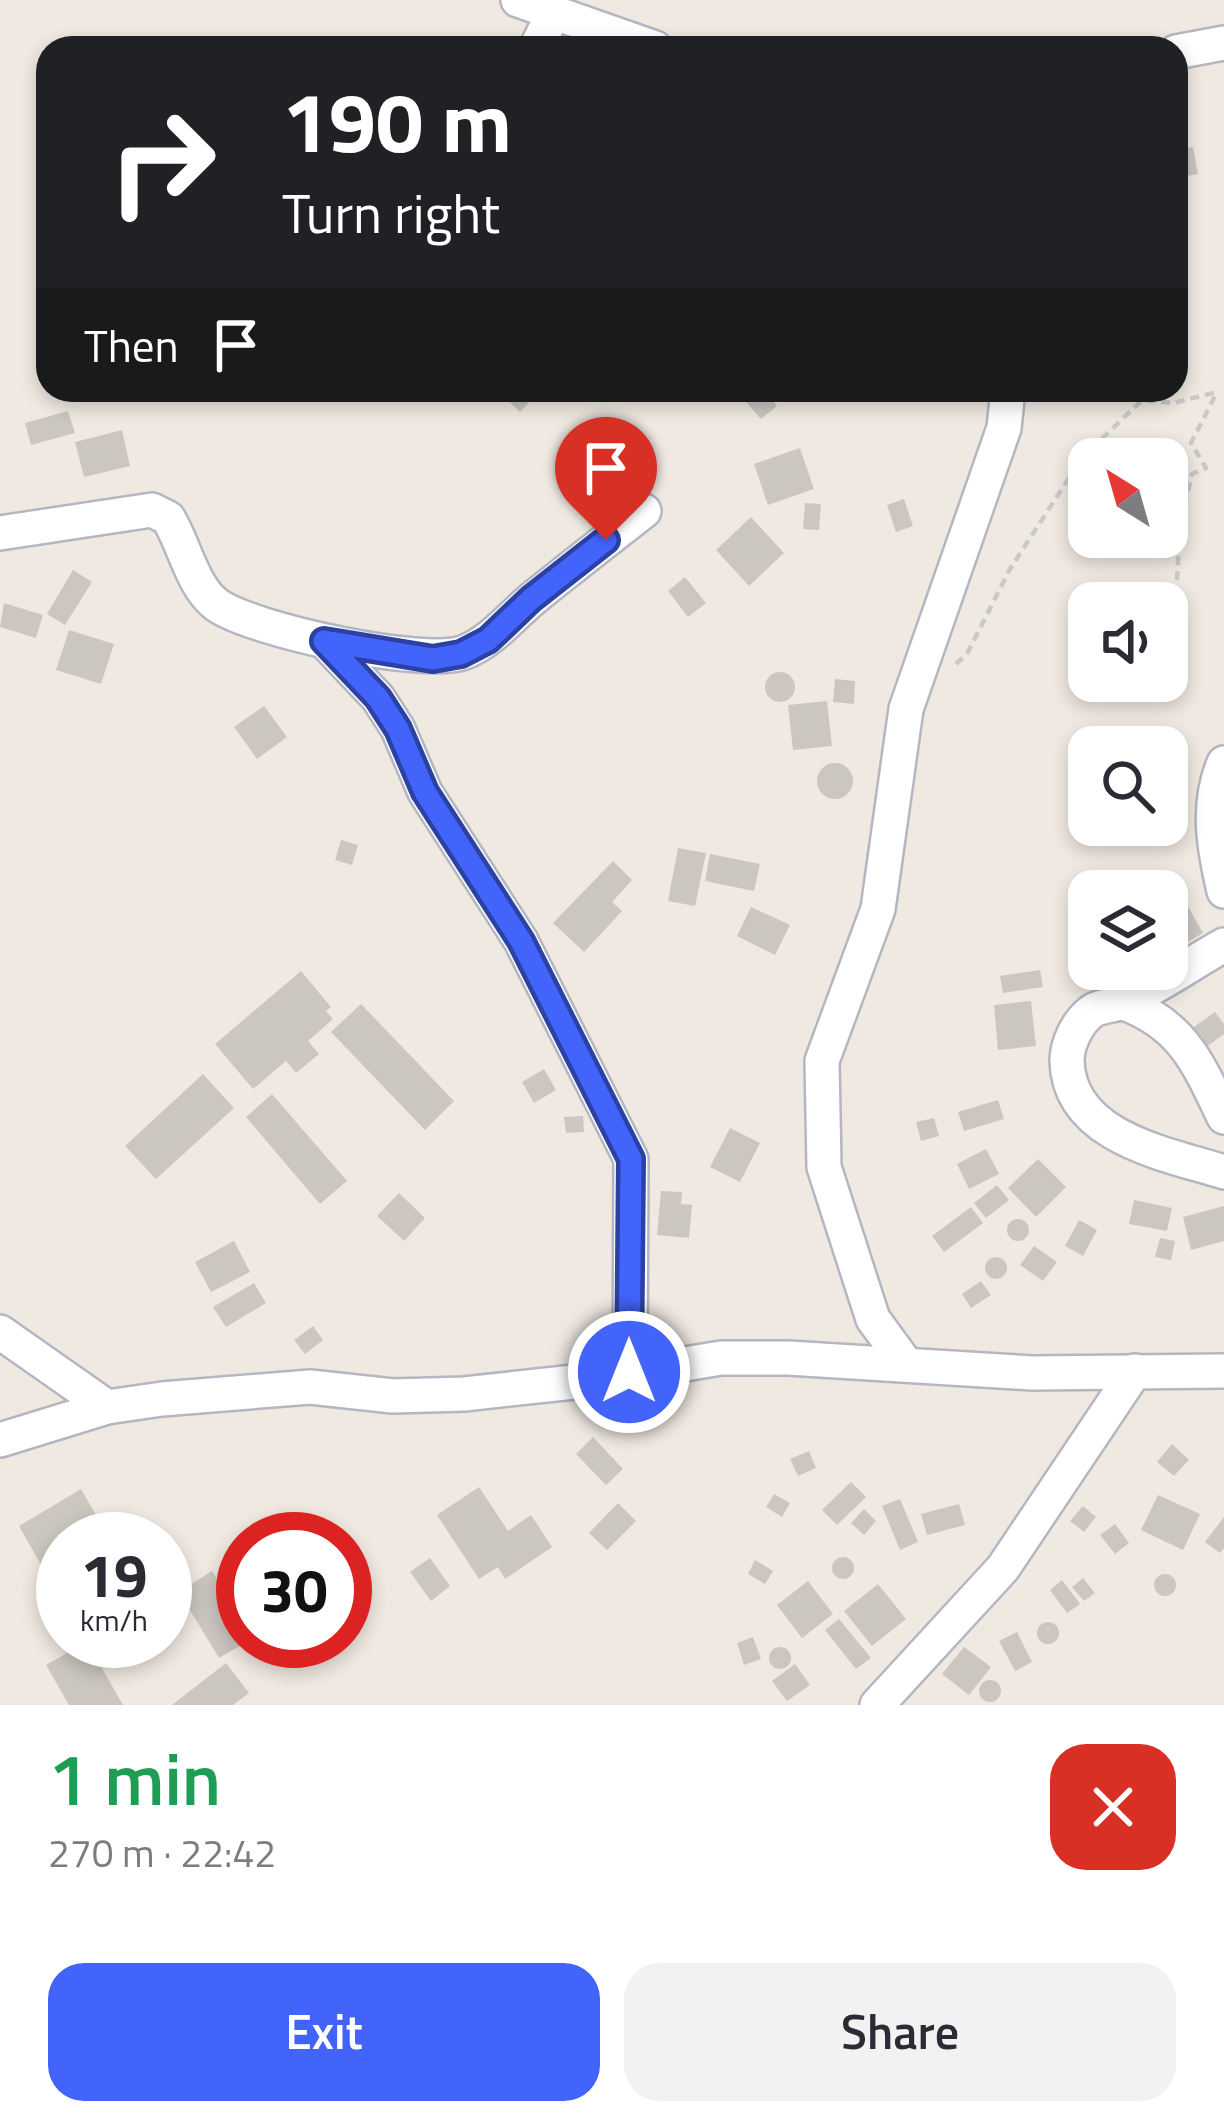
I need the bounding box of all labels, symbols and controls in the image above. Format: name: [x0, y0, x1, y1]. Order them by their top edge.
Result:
text: 190 m: [282, 57, 512, 185]
icon: right: [84, 84, 240, 240]
text: Turn right: [282, 172, 500, 254]
text: Then: [84, 311, 179, 379]
icon: arrive: [203, 312, 269, 378]
pin: [555, 417, 657, 540]
icon: arrive: [573, 435, 639, 501]
north arrow: [1068, 438, 1188, 558]
map controls: [1068, 438, 1188, 990]
button: sound: [1068, 582, 1188, 702]
button: search: [1068, 726, 1188, 846]
button: layers: [1068, 870, 1188, 990]
position arrow: [566, 1309, 692, 1435]
speed limit sign: 30: [216, 1512, 372, 1668]
text: 19: [80, 1529, 148, 1620]
text: km/h: [80, 1597, 148, 1643]
text: 1 min: [48, 1723, 221, 1833]
button: close: [1050, 1744, 1176, 1870]
text: 270 m · 22:42: [48, 1823, 276, 1882]
button: Exit: [48, 1963, 600, 2101]
button: Share: [624, 1963, 1176, 2101]

